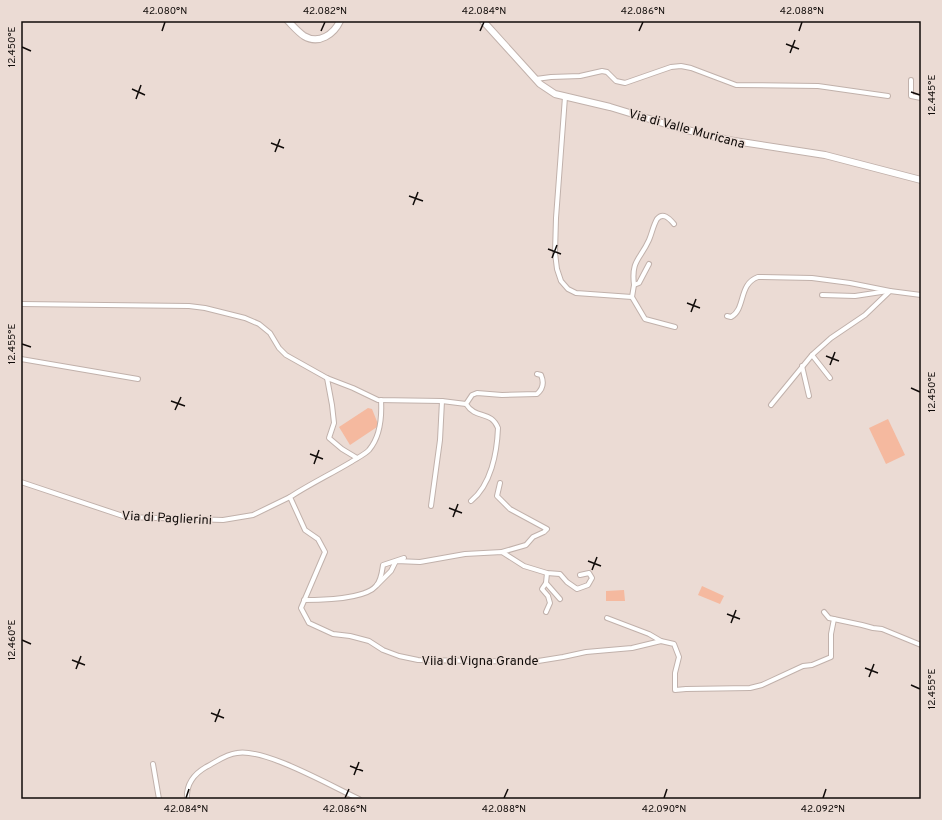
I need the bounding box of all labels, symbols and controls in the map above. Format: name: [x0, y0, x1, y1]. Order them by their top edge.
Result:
text: 42.080°N: [143, 5, 187, 18]
text: 42.082°N: [303, 5, 347, 18]
text: 42.084°N: [462, 5, 506, 18]
text: 42.086°N: [621, 5, 665, 18]
text: 42.088°N: [780, 5, 824, 18]
text: 12.450°E: [6, 26, 19, 68]
text: 12.445°E: [926, 75, 939, 115]
street label: Via di Valle Muricana: [627, 107, 746, 153]
text: 12.455°E: [6, 324, 19, 364]
text: 12.450°E: [926, 371, 939, 413]
street label: Via di Paglierini: [121, 509, 212, 529]
text: 12.460°E: [6, 620, 19, 660]
street label: Viia di Vigna Grande: [421, 654, 539, 670]
text: 12.455°E: [926, 669, 939, 709]
text: 42.084°N: [164, 803, 208, 816]
text: 42.086°N: [323, 803, 367, 816]
text: 42.088°N: [482, 803, 526, 816]
text: 42.090°N: [642, 803, 686, 816]
text: 42.092°N: [801, 803, 845, 816]

